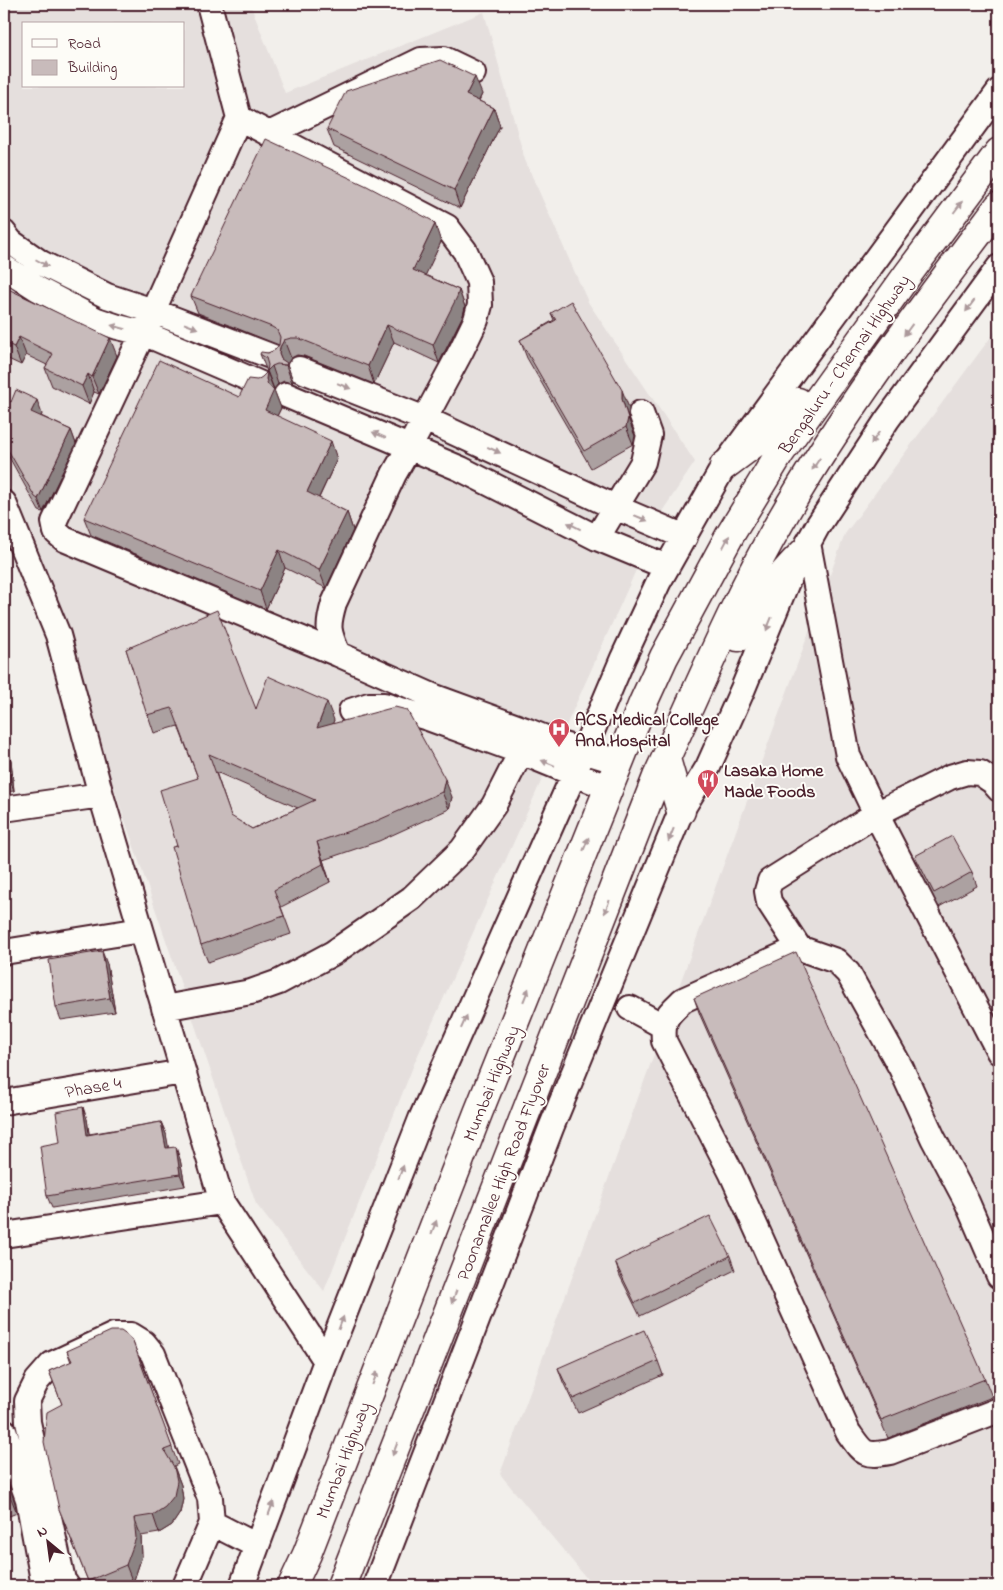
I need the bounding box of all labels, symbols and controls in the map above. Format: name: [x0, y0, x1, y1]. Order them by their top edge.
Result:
legend: [22, 22, 185, 88]
text: Road: [68, 33, 101, 55]
text: Building: [67, 57, 117, 80]
one-way arrow: [953, 200, 963, 214]
one-way arrow: [36, 258, 49, 267]
street label: Bengaluru - Chennai Highway: [773, 270, 919, 462]
one-way arrow: [965, 299, 975, 313]
one-way arrow: [184, 322, 199, 330]
one-way arrow: [111, 323, 126, 331]
one-way arrow: [903, 323, 913, 337]
one-way arrow: [337, 383, 352, 391]
one-way arrow: [372, 431, 386, 439]
one-way arrow: [870, 431, 880, 445]
one-way arrow: [487, 446, 501, 454]
one-way arrow: [811, 457, 821, 470]
one-way arrow: [634, 515, 648, 523]
one-way arrow: [567, 522, 581, 530]
one-way arrow: [722, 535, 731, 549]
one-way arrow: [764, 617, 772, 631]
place label: ACS Medical College And Hospital: [575, 708, 720, 755]
hospital icon: ACS Medical College And Hospital: [547, 717, 571, 748]
one-way arrow: [540, 759, 555, 766]
place label: Lasaka Home Made Foods: [724, 759, 824, 806]
restaurant icon: Lasaka Home Made Foods: [696, 768, 720, 799]
one-way arrow: [667, 828, 675, 842]
one-way arrow: [583, 837, 591, 851]
one-way arrow: [602, 900, 610, 914]
one-way arrow: [522, 987, 530, 1002]
one-way arrow: [461, 1015, 469, 1029]
street label: Mumbai Highway: [458, 1022, 529, 1146]
street label: Poonamallee High Road Flyover: [451, 1060, 559, 1285]
street label: Phase 4: [63, 1071, 124, 1107]
one-way arrow: [397, 1165, 405, 1179]
one-way arrow: [430, 1220, 438, 1234]
one-way arrow: [450, 1290, 457, 1305]
one-way arrow: [337, 1315, 345, 1330]
one-way arrow: [371, 1371, 379, 1386]
street label: Mumbai Highway: [311, 1399, 380, 1523]
one-way arrow: [390, 1442, 398, 1456]
one-way arrow: [268, 1501, 276, 1515]
north arrow: [22, 1518, 72, 1568]
text: N: [33, 1520, 52, 1543]

